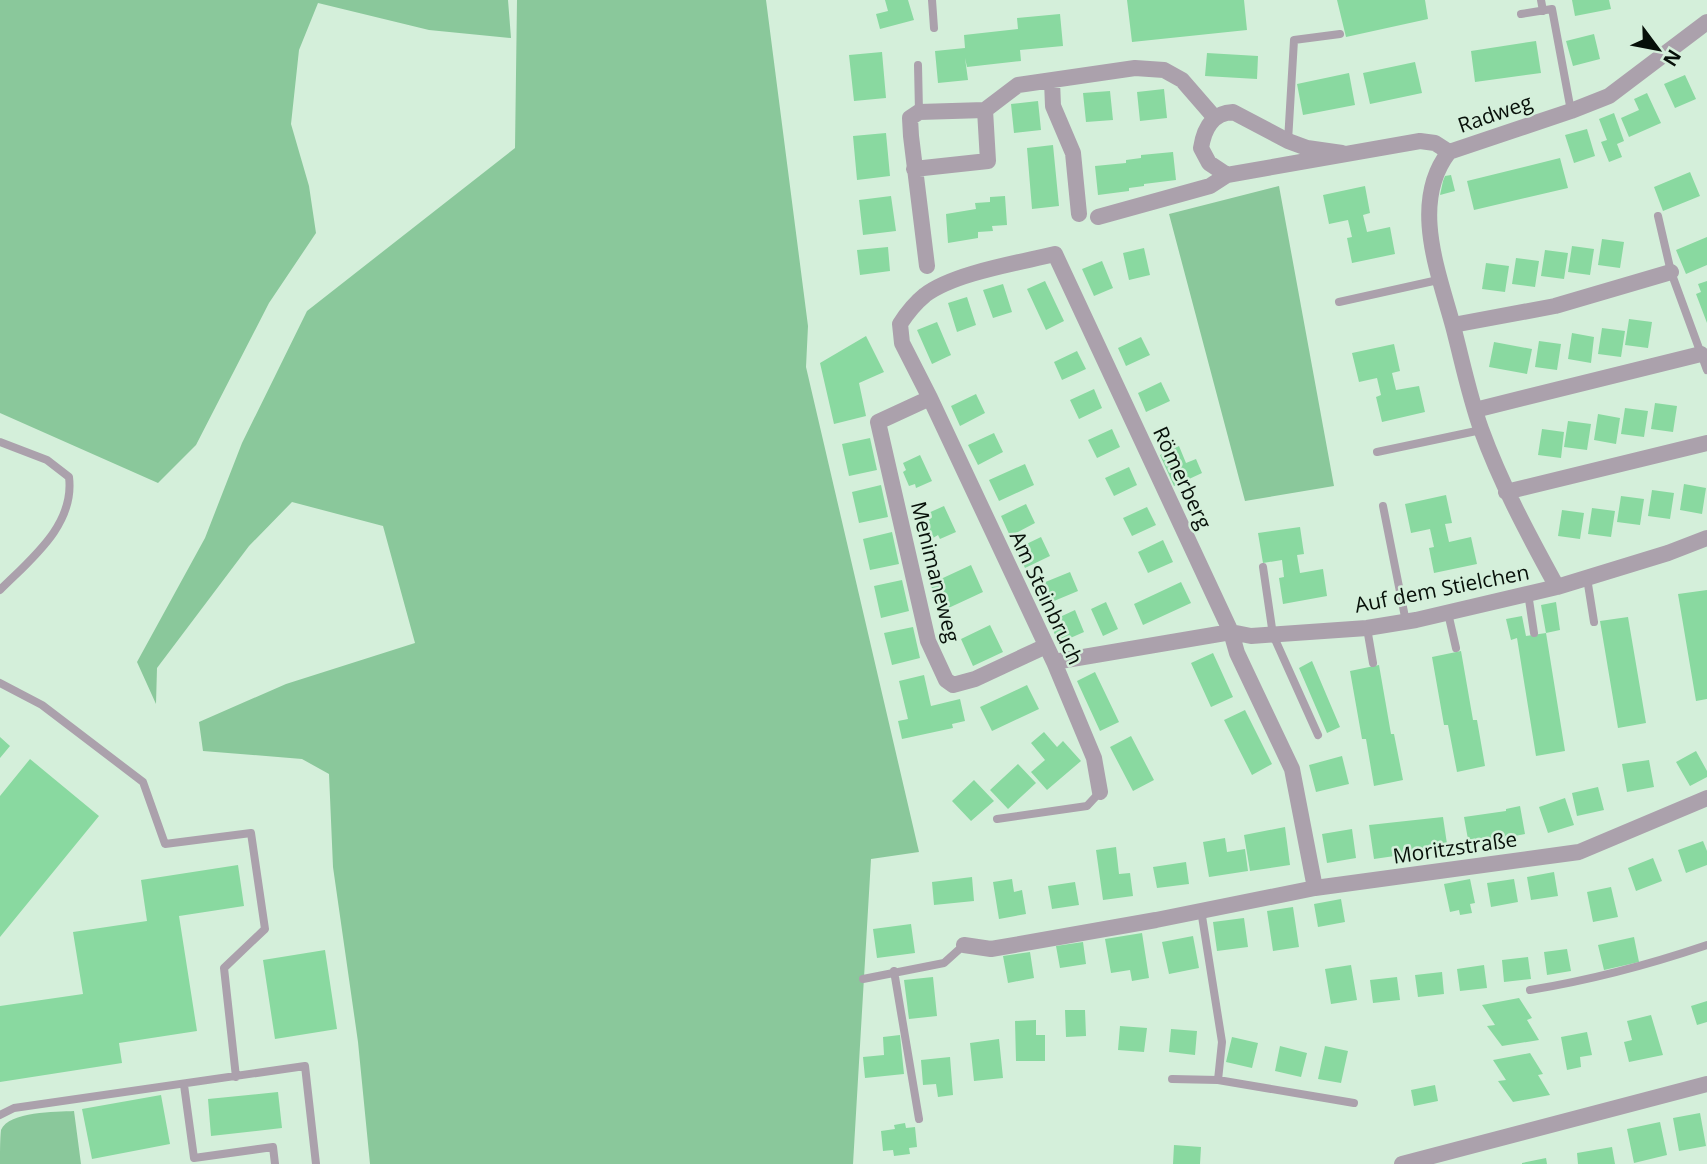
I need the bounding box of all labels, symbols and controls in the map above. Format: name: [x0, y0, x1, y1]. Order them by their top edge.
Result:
north arrow: [1623, 14, 1693, 84]
text: N: [1657, 45, 1688, 71]
street label: Radweg: [1454, 87, 1536, 139]
street label: Römerberg: [1147, 422, 1219, 533]
street label: Menimaneweg: [905, 498, 967, 645]
street label: Am Steinbruch: [1004, 526, 1090, 669]
street label: Auf dem Stielchen: [1352, 557, 1531, 619]
street label: Moritzstraße: [1391, 824, 1519, 870]

